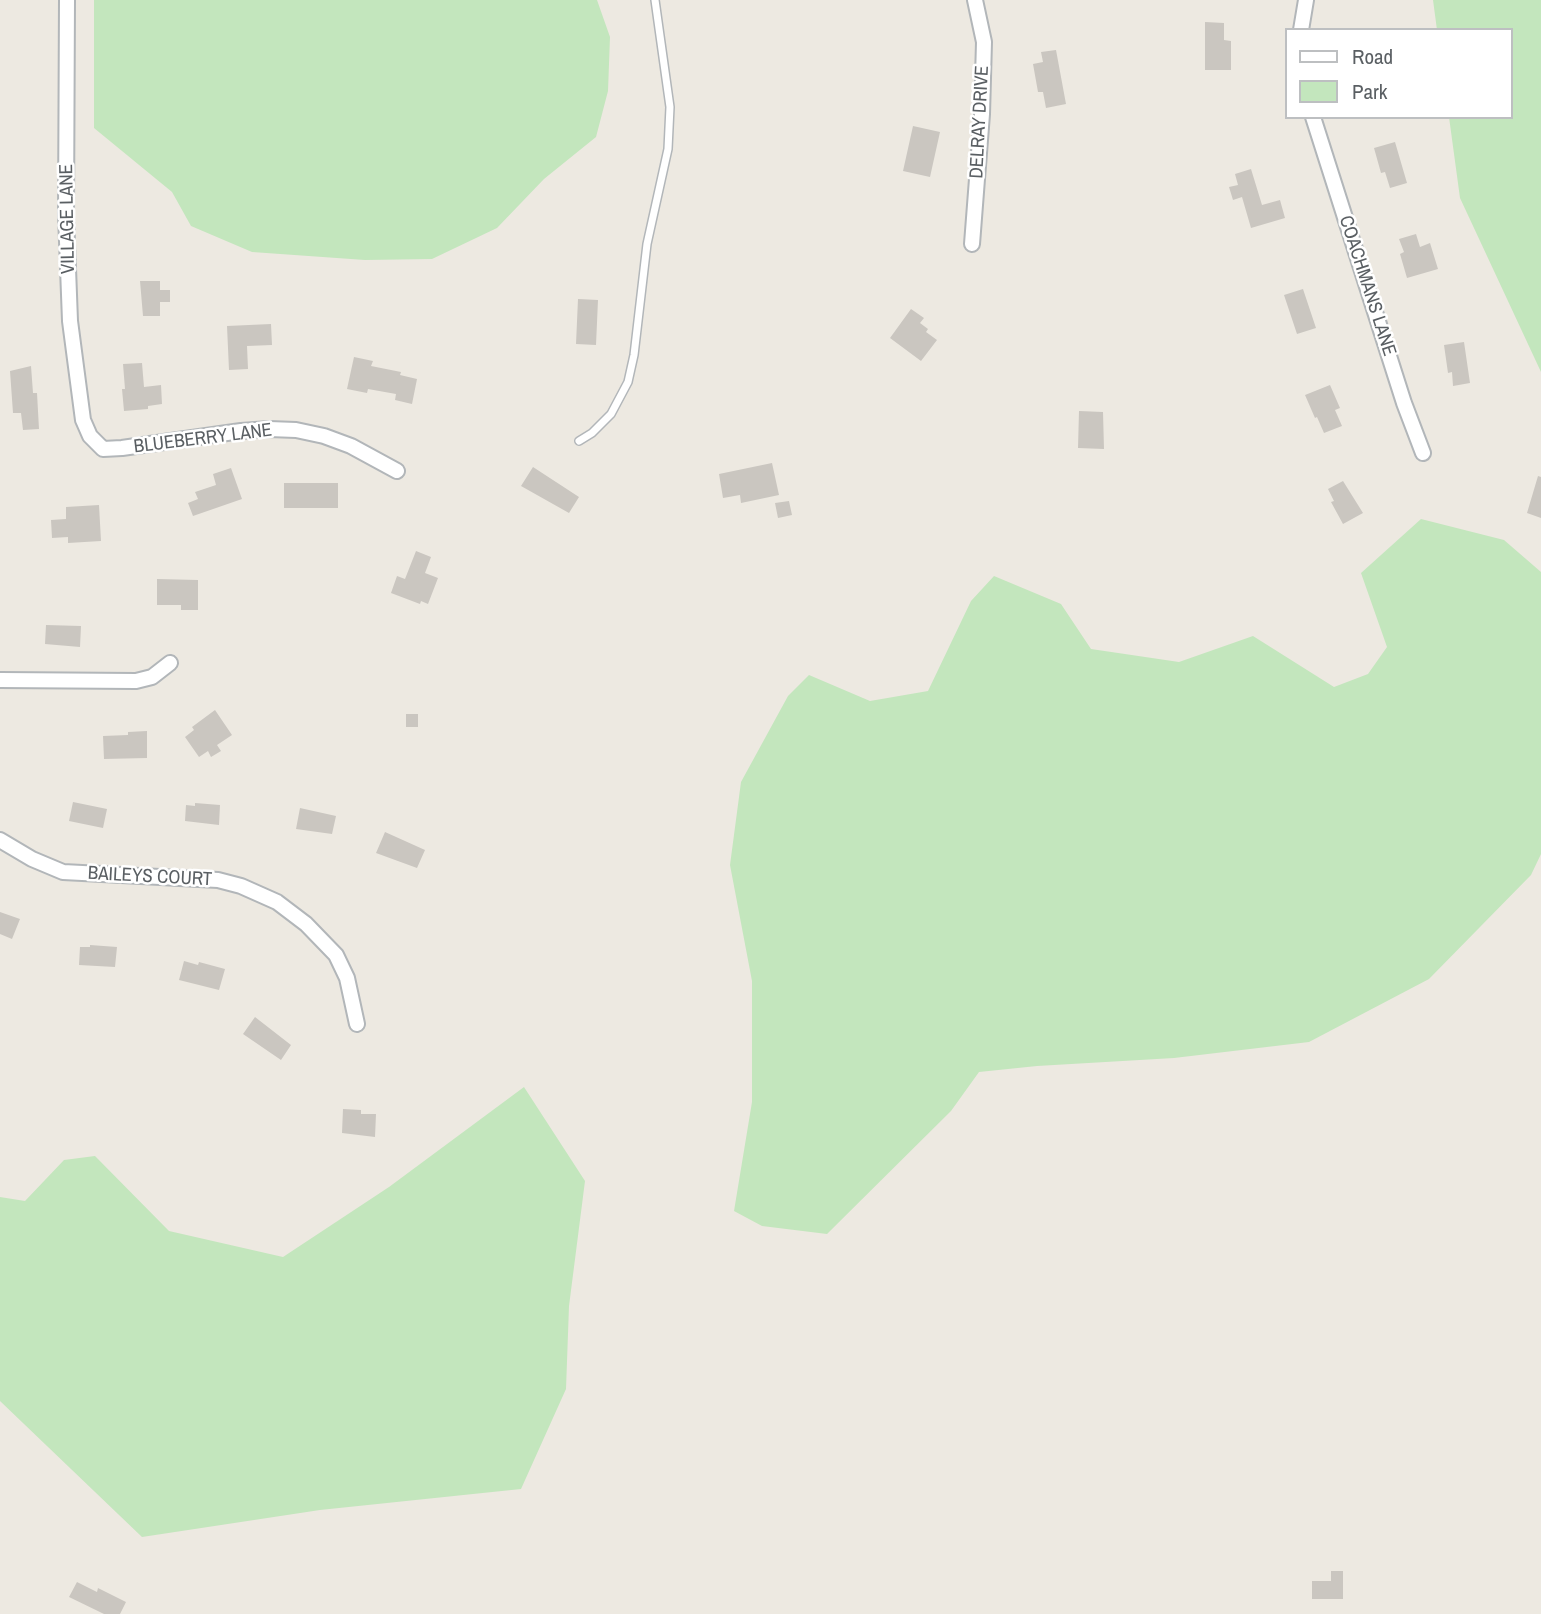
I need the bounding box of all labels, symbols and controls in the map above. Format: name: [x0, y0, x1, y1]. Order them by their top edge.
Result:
legend: [1286, 28, 1513, 119]
text: Road: [1352, 42, 1393, 71]
street label: DELRAY DRIVE: [966, 65, 994, 179]
text: Park: [1352, 77, 1387, 106]
street label: VILLAGE LANE: [56, 164, 80, 274]
street label: COACHMANS LANE: [1334, 213, 1400, 359]
street label: BLUEBERRY LANE: [133, 419, 273, 459]
street label: BAILEYS COURT: [87, 862, 213, 892]

